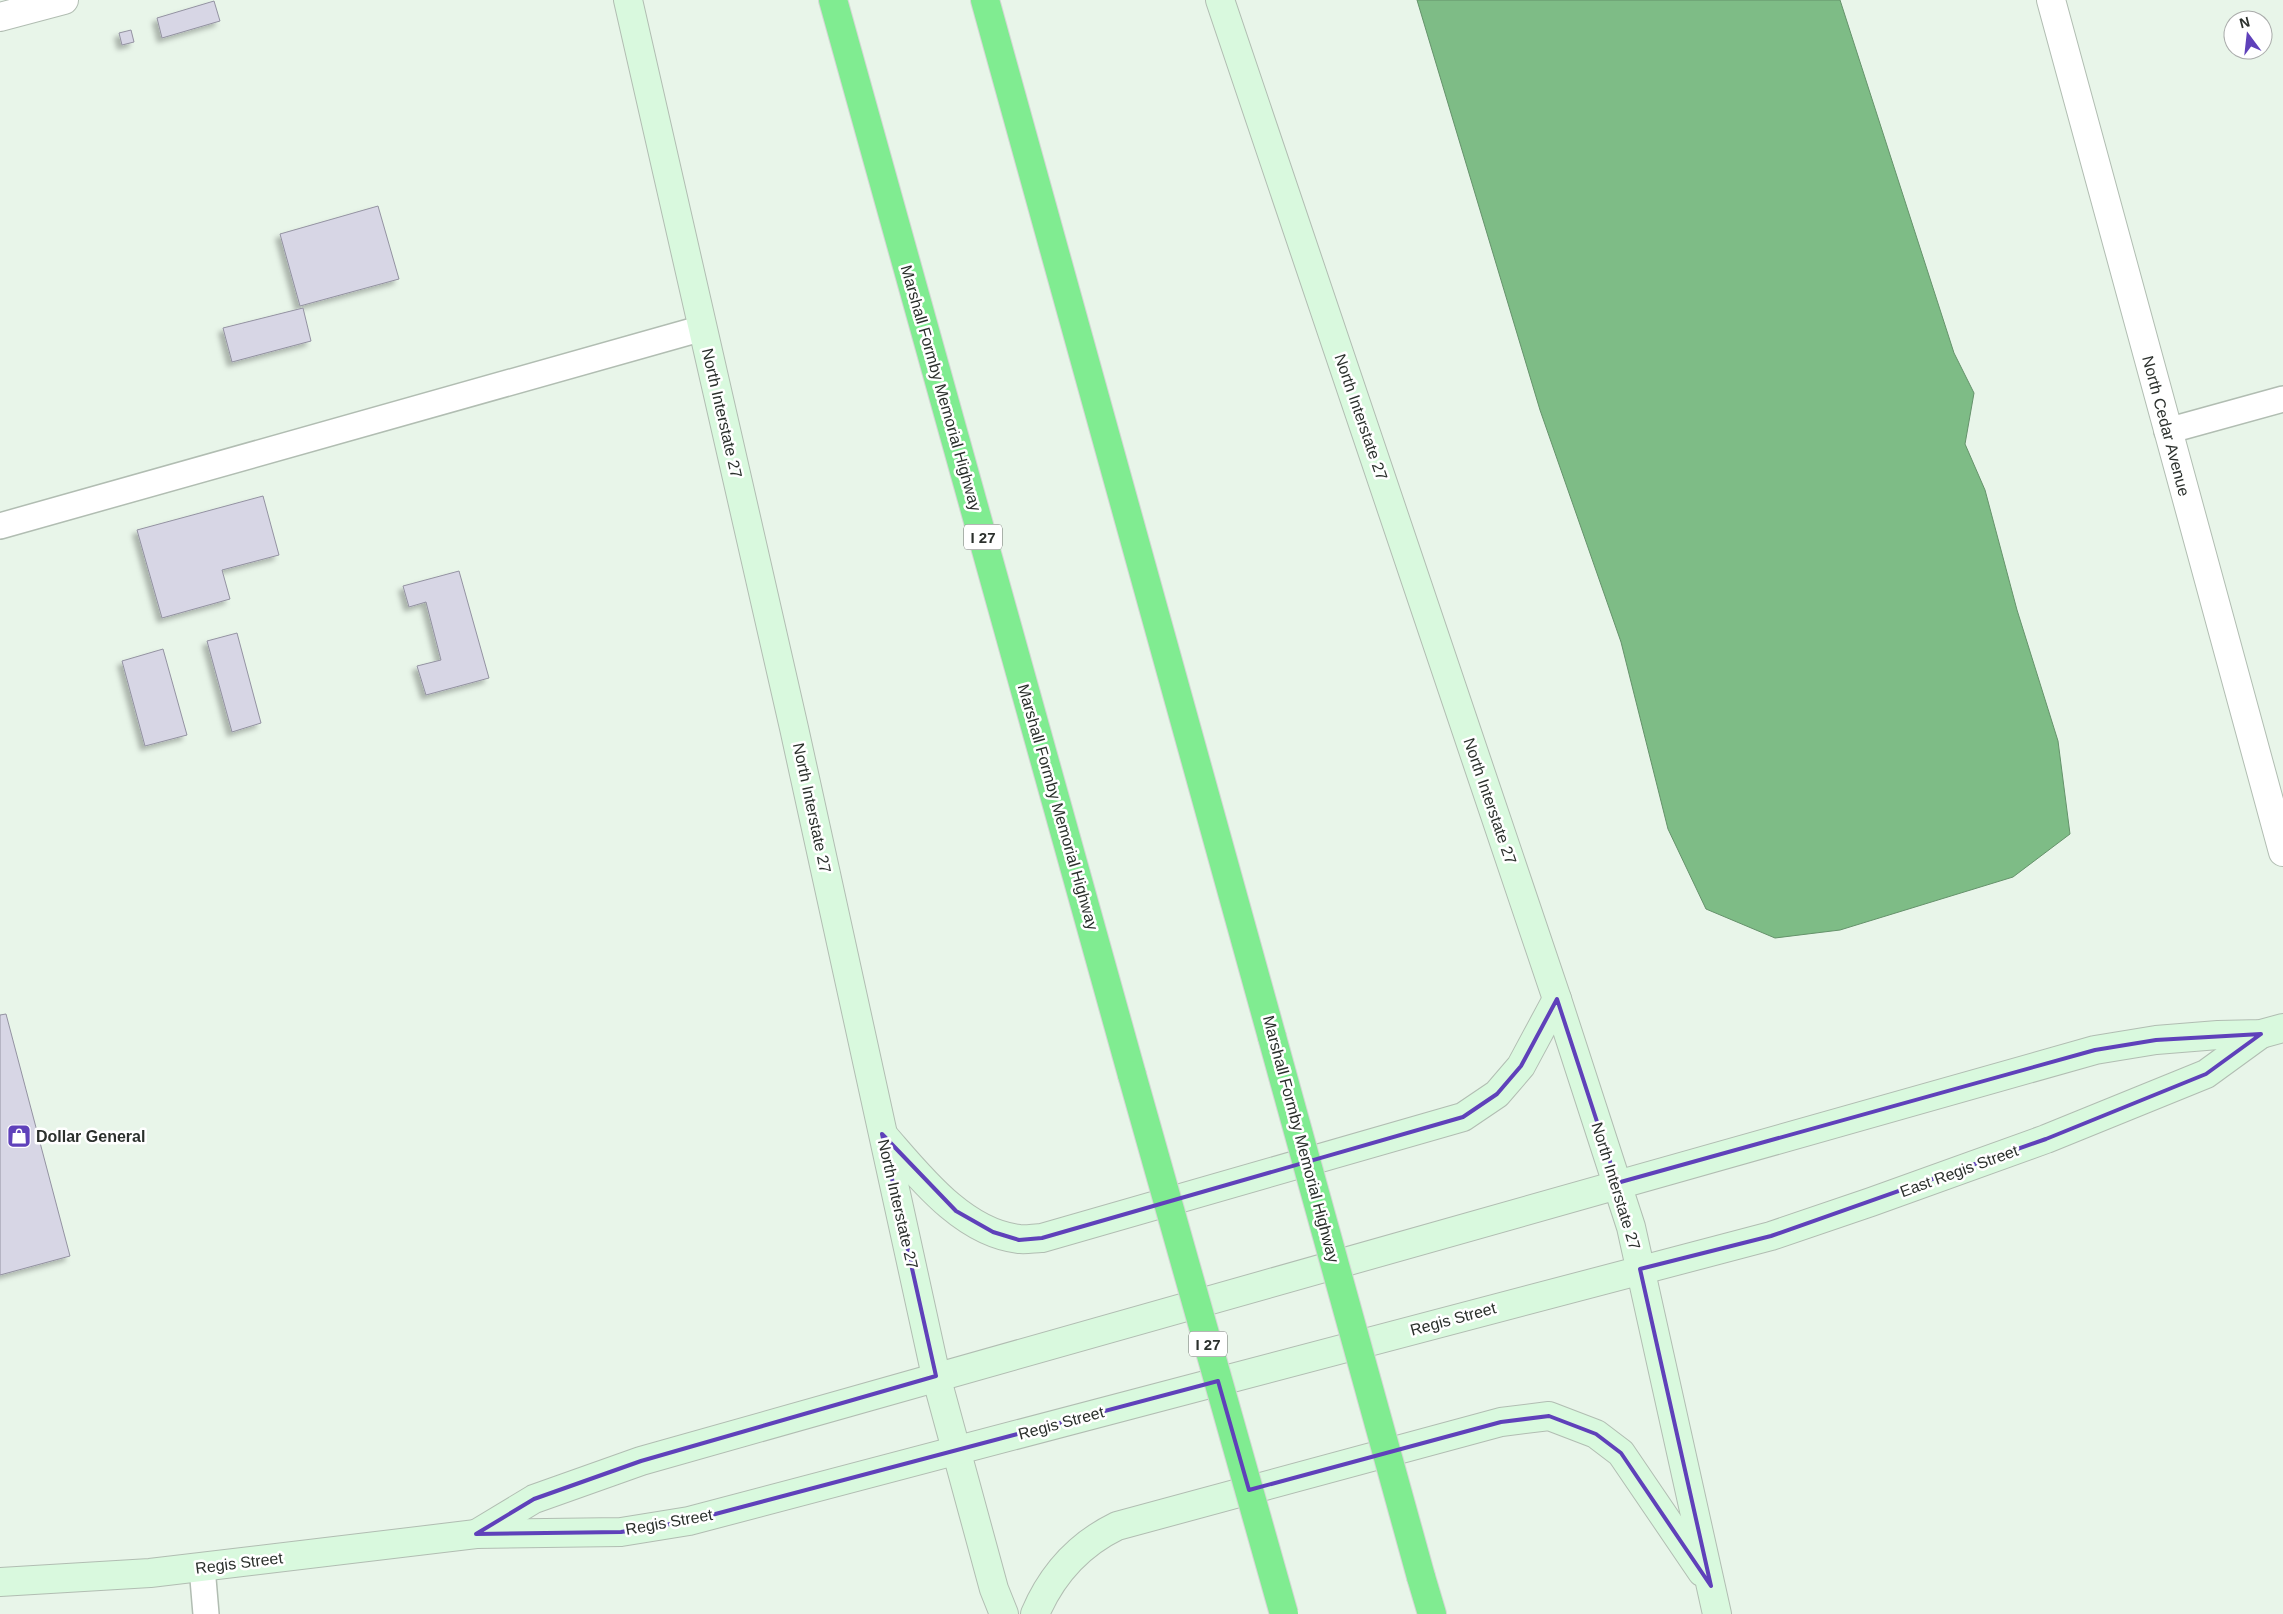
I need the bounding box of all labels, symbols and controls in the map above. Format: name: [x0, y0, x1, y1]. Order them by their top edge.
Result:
north arrow: [2223, 10, 2273, 60]
text: N: [2238, 13, 2252, 31]
street label: Marshall Formby Memorial Highway: [898, 263, 984, 513]
street label: North Interstate 27: [699, 347, 745, 480]
street label: North Interstate 27: [1331, 352, 1391, 483]
street label: North Cedar Avenue: [2139, 354, 2193, 498]
road number: I 27: [964, 524, 1002, 550]
street label: Marshall Formby Memorial Highway: [1015, 682, 1101, 932]
street label: North Interstate 27: [1460, 736, 1520, 867]
street label: North Interstate 27: [790, 741, 834, 875]
street label: Marshall Formby Memorial Highway: [1260, 1014, 1342, 1264]
street label: North Interstate 27: [1588, 1120, 1644, 1252]
shop icon: Dollar General: [6, 1123, 32, 1149]
place label: Dollar General: [36, 1128, 145, 1145]
street label: North Interstate 27: [875, 1138, 921, 1271]
street label: East Regis Street: [1898, 1142, 2021, 1200]
street label: Regis Street: [1408, 1299, 1498, 1339]
road number: I 27: [1189, 1332, 1227, 1356]
street label: Regis Street: [1016, 1403, 1106, 1443]
street label: Regis Street: [624, 1506, 714, 1538]
street label: Regis Street: [194, 1549, 284, 1577]

